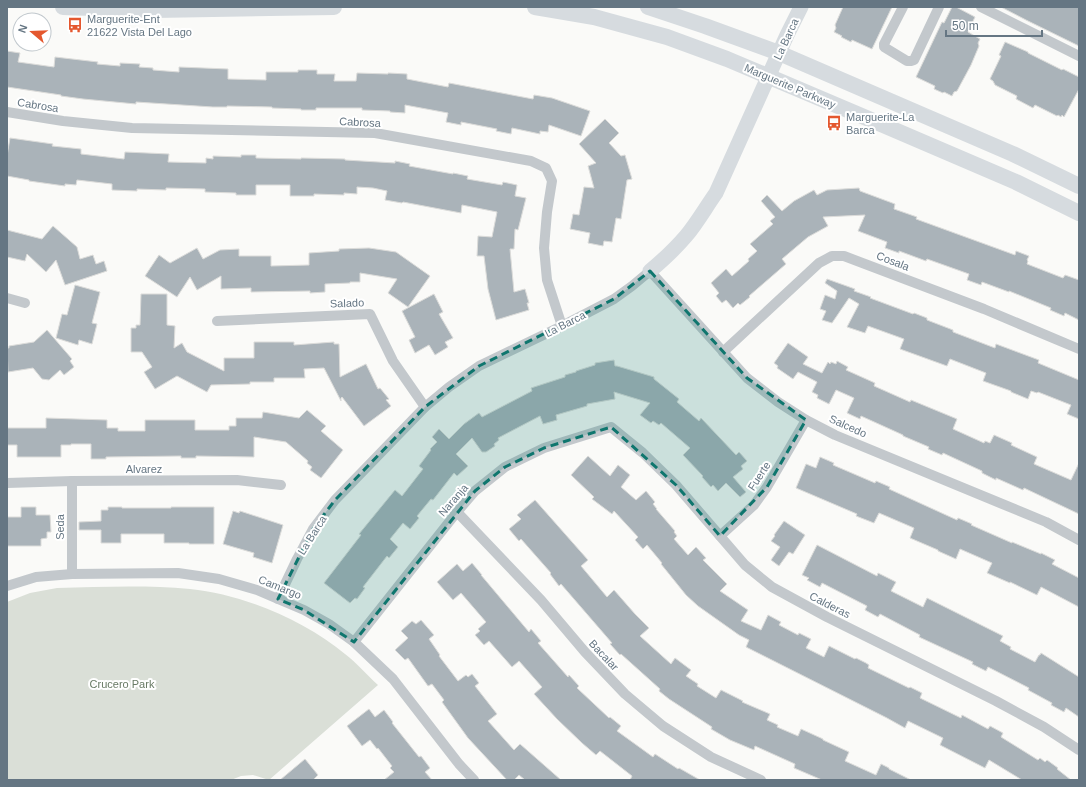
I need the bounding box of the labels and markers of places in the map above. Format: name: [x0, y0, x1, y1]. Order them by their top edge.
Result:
place label: Marguerite-Ent 21622 Vista Del Lago: [87, 13, 192, 38]
bus stop icon: Marguerite-Ent 21622 Vista Del Lago: [66, 16, 84, 34]
place label: Marguerite-La Barca: [846, 111, 915, 136]
bus stop icon: Marguerite-La Barca: [825, 114, 843, 132]

